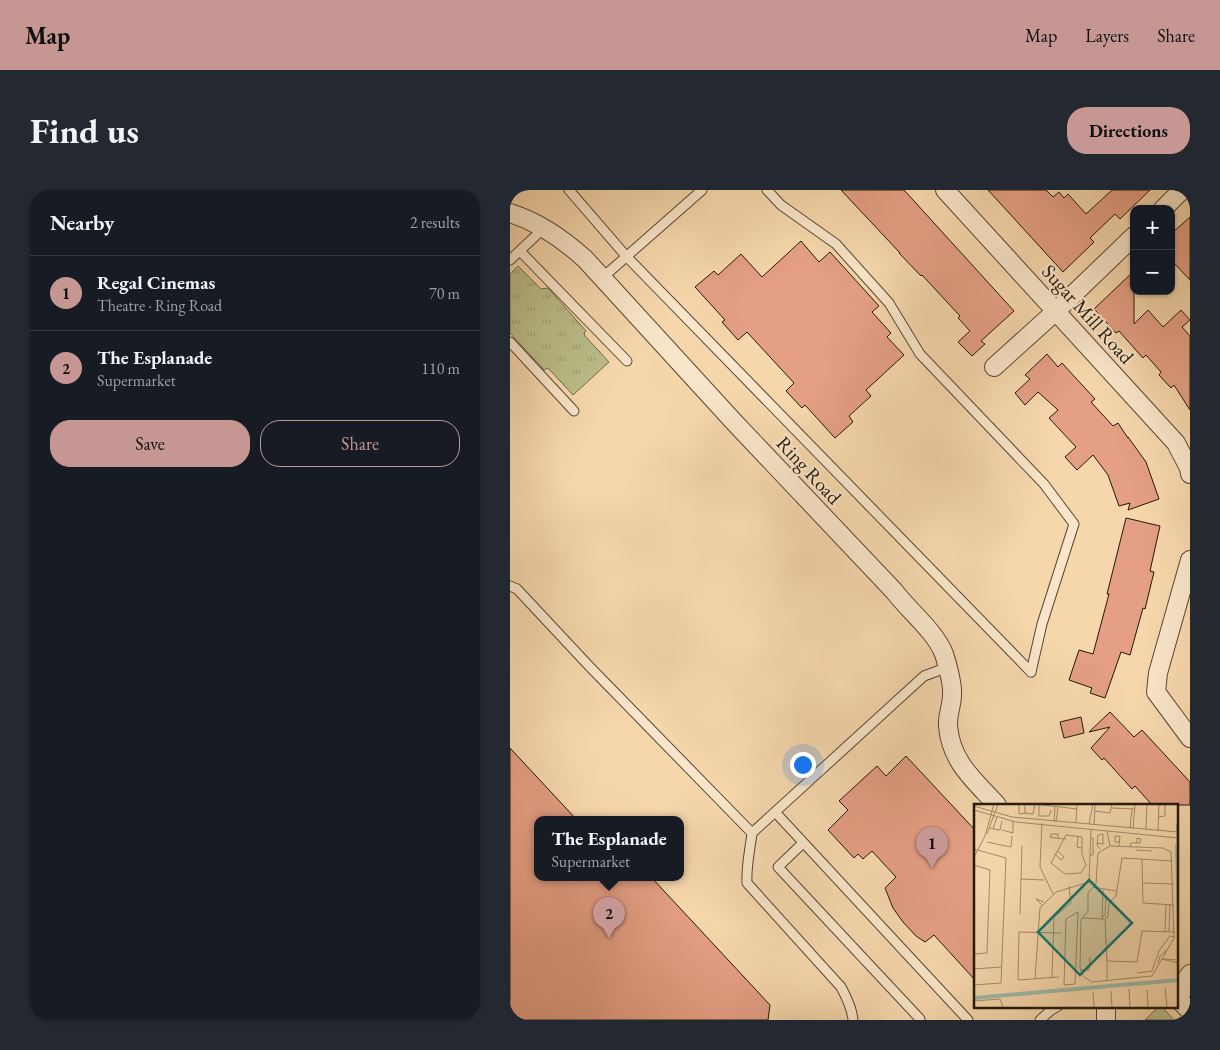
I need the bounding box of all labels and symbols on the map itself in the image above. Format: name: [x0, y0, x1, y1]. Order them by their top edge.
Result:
street label: Sugar Mill Road: [1036, 259, 1140, 370]
street label: Ring Road: [771, 430, 848, 510]
your location: [790, 752, 816, 778]
inset map: [974, 804, 1178, 1008]
pin: 1: [916, 827, 948, 868]
pin: 2: [593, 897, 625, 938]

